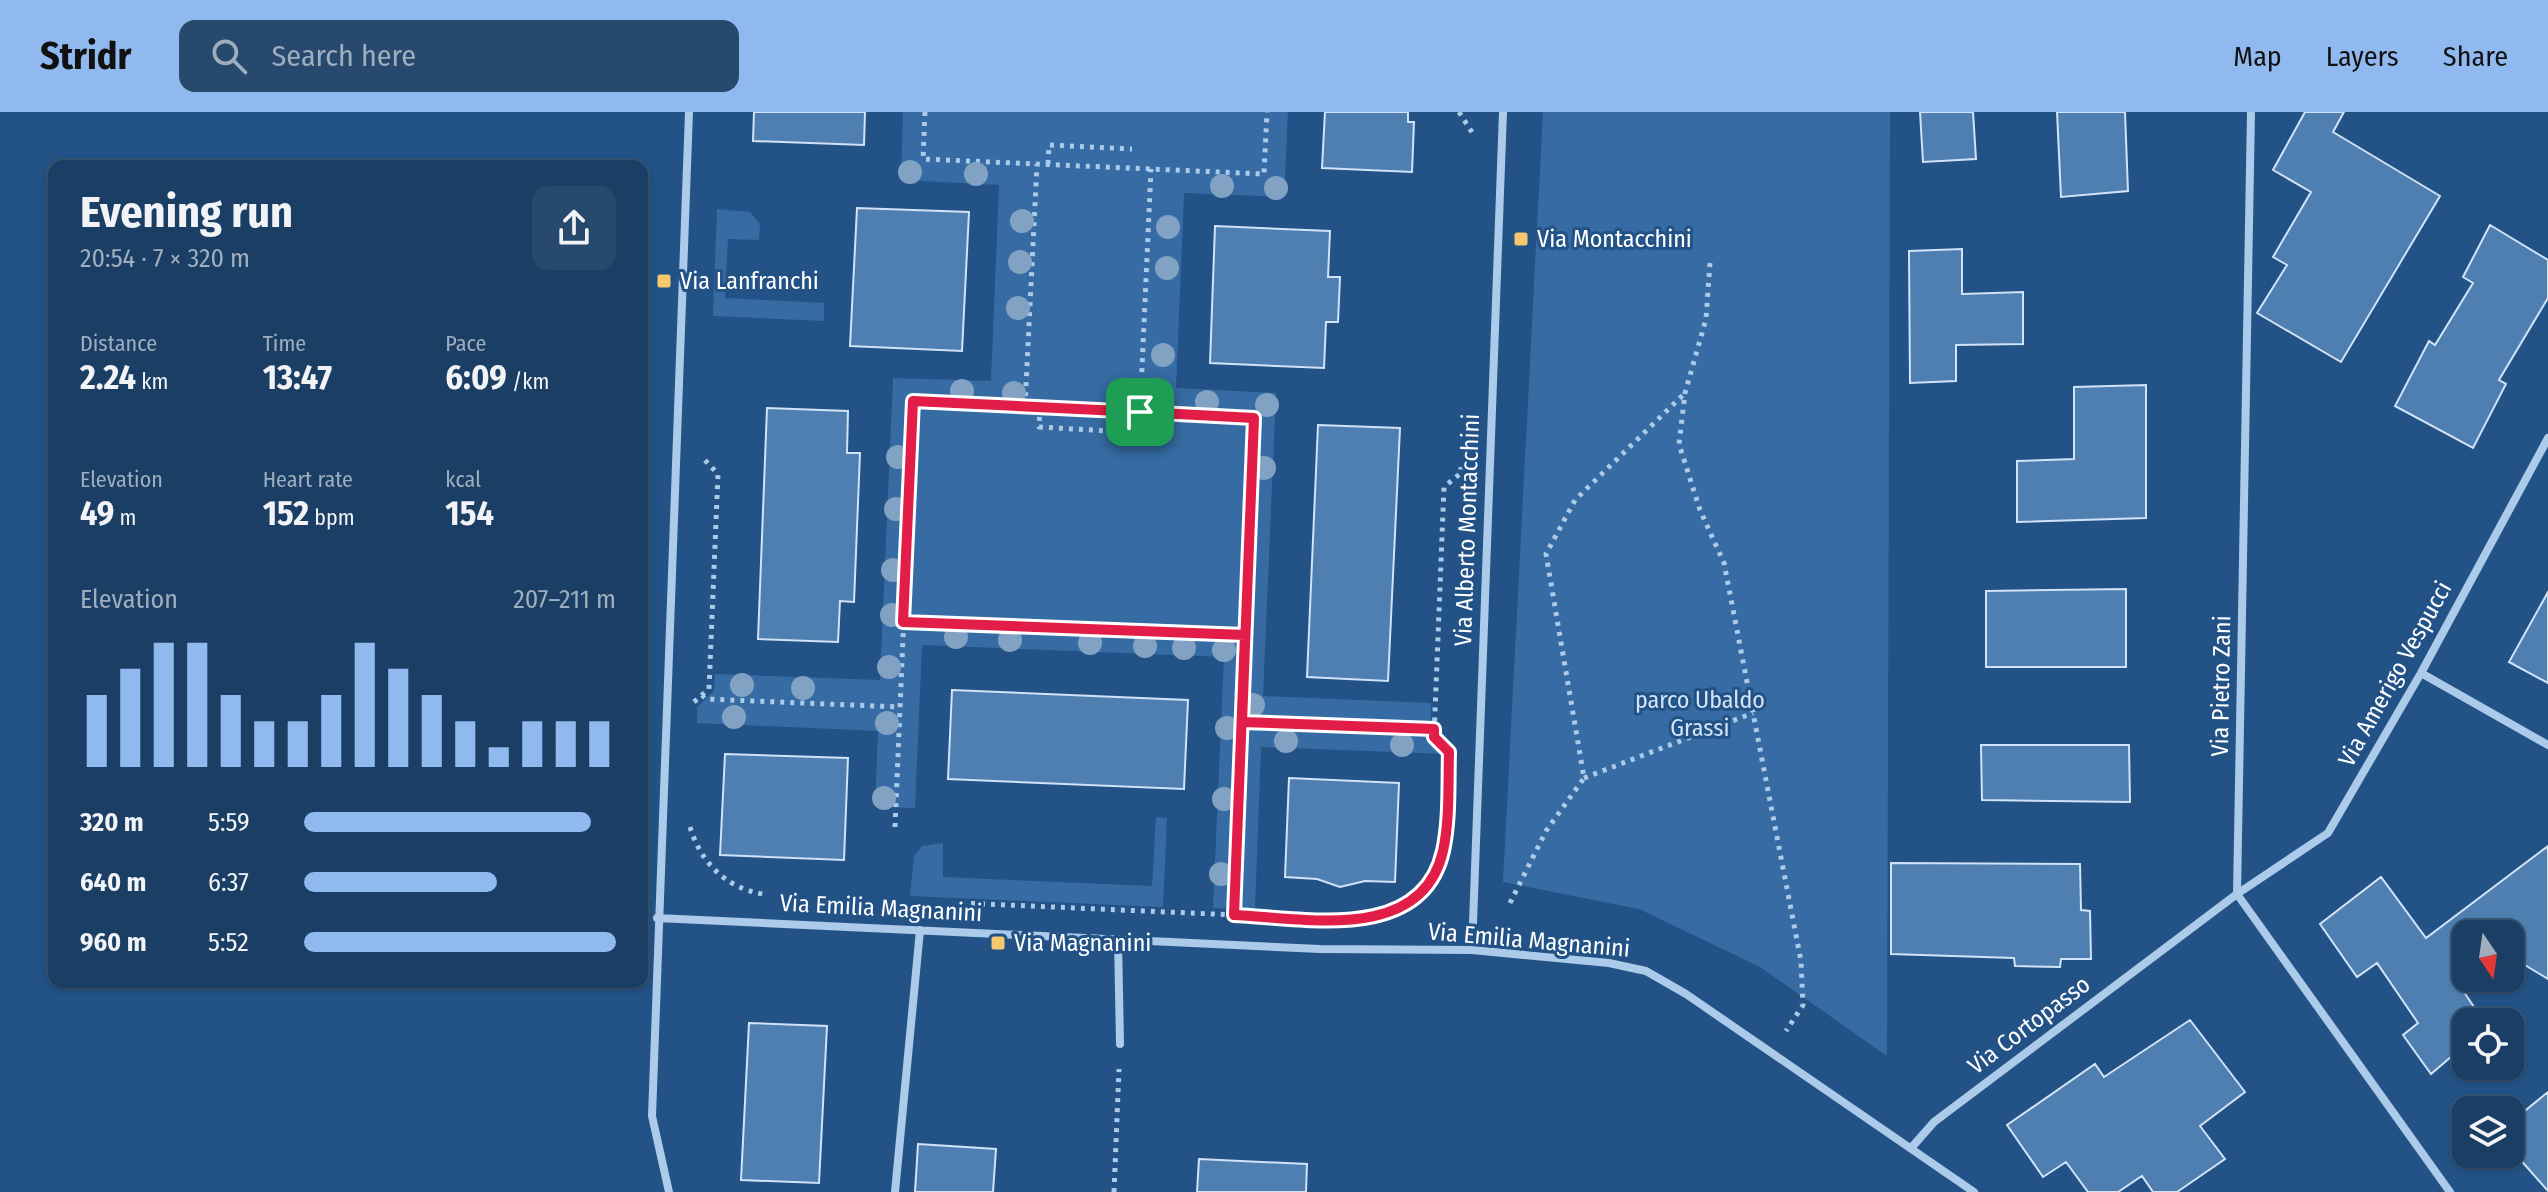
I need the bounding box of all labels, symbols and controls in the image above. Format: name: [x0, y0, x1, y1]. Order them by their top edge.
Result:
search box: [179, 20, 739, 92]
text: Stridr: [40, 33, 131, 79]
icon: search: [207, 34, 251, 78]
text: Search here: [271, 38, 416, 74]
text: Map: [2233, 40, 2282, 73]
text: Layers: [2326, 40, 2399, 73]
text: Share: [2443, 40, 2508, 73]
text: Evening run: [80, 186, 293, 239]
button: share: [532, 186, 616, 270]
place label: Via Montacchini: [1537, 225, 1692, 253]
marker: Via Montacchini: [1512, 230, 1530, 248]
text: 20:54 · 7 × 320 m: [80, 243, 250, 274]
place label: Via Lanfranchi: [680, 267, 819, 295]
marker: Via Lanfranchi: [655, 272, 673, 290]
text: Distance: [80, 330, 157, 357]
text: Time: [263, 330, 306, 357]
text: Pace: [445, 330, 486, 357]
text: 2.24: [80, 357, 136, 398]
text: 13:47: [263, 357, 332, 398]
text: 6:09: [445, 357, 507, 398]
text: km: [136, 368, 168, 395]
text: /km: [507, 368, 549, 395]
pin: [1106, 378, 1174, 446]
icon: arrive: [1118, 390, 1162, 434]
street label: Via Alberto Montacchini: [1449, 413, 1485, 647]
text: Elevation: [80, 466, 163, 493]
text: Heart rate: [263, 466, 353, 493]
text: kcal: [445, 466, 481, 493]
text: 49: [80, 493, 114, 534]
text: 152: [263, 493, 309, 534]
text: 154: [445, 493, 494, 534]
text: m: [114, 504, 137, 531]
text: bpm: [309, 504, 355, 531]
street label: Via Amerigo Vespucci: [2332, 577, 2458, 771]
text: Elevation: [80, 584, 178, 615]
text: 207–211 m: [513, 584, 616, 615]
street label: Via Pietro Zani: [2206, 615, 2236, 757]
park label: parco Ubaldo Grassi: [1635, 686, 1765, 742]
text: 320 m: [80, 807, 144, 838]
text: 5:59: [208, 807, 250, 838]
text: 640 m: [80, 867, 146, 898]
text: 6:37: [208, 867, 249, 898]
street label: Via Emilia Magnanini: [779, 889, 983, 927]
street label: Via Emilia Magnanini: [1427, 917, 1631, 963]
north arrow: [2452, 920, 2524, 992]
map controls: [2452, 920, 2524, 1168]
text: 960 m: [80, 927, 146, 958]
text: 5:52: [208, 927, 249, 958]
place label: Via Magnanini: [1014, 929, 1151, 957]
marker: Via Magnanini: [989, 934, 1007, 952]
street label: Via Cortopasso: [1962, 970, 2096, 1080]
button: locate: [2452, 1008, 2524, 1080]
button: layers: [2452, 1096, 2524, 1168]

